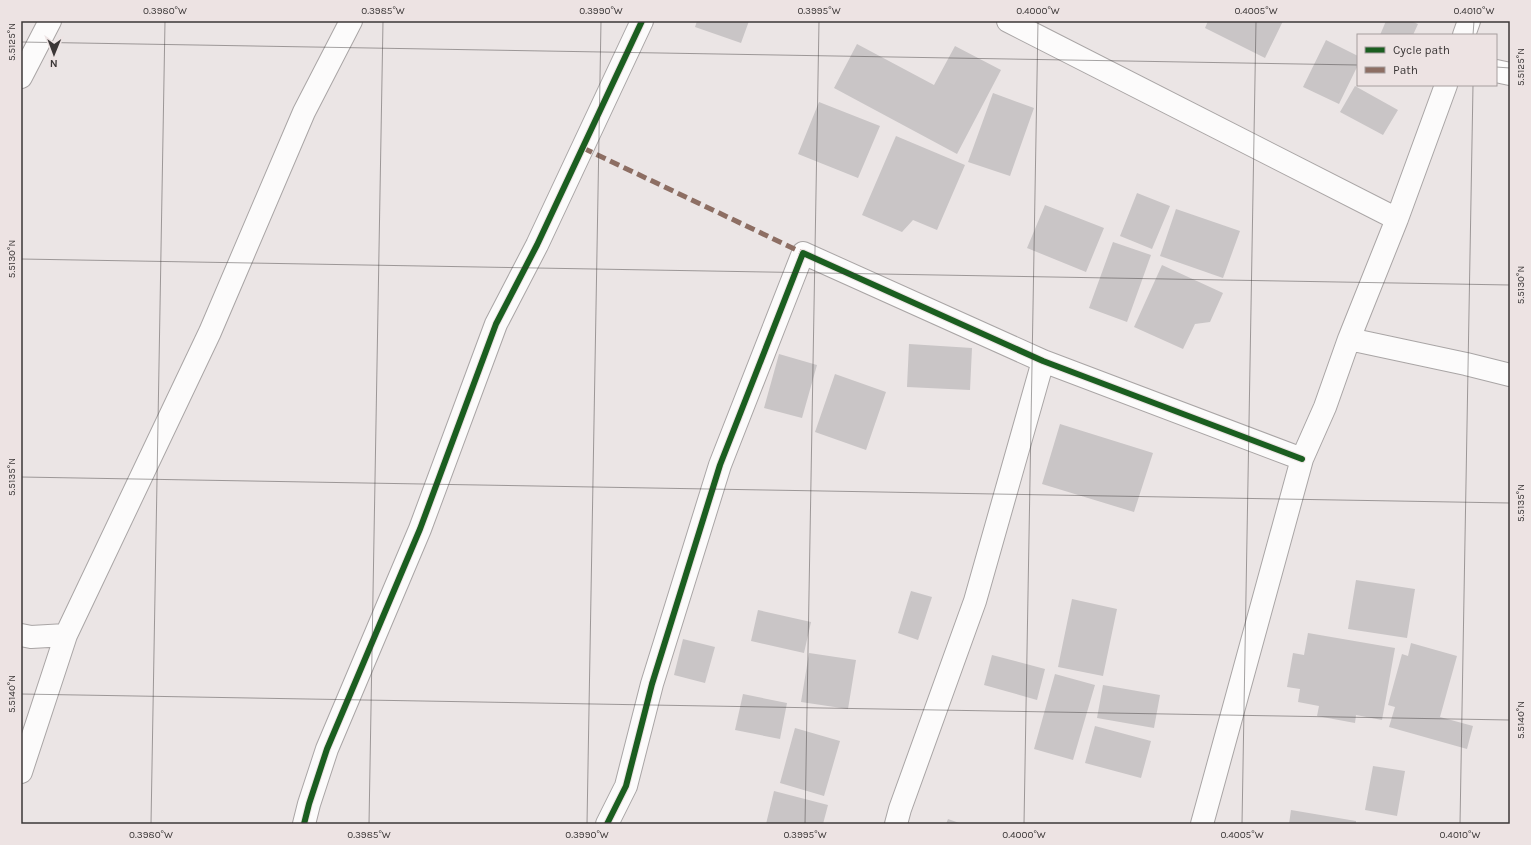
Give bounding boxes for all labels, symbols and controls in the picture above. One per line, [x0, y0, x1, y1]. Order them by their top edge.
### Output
text: 0.3980°W [143, 5, 187, 17]
text: 0.3985°W [361, 5, 405, 17]
text: 0.3990°W [579, 5, 623, 17]
text: 0.3995°W [797, 5, 841, 17]
text: 0.4000°W [1016, 5, 1060, 17]
text: 0.4005°W [1234, 5, 1278, 17]
text: 0.4010°W [1454, 5, 1494, 17]
text: 5.5125°N [6, 23, 18, 61]
north arrow [34, 34, 74, 74]
legend [1357, 34, 1497, 86]
text: Cycle path [1393, 43, 1450, 57]
text: 5.5125°N [1515, 48, 1527, 86]
text: N [50, 57, 58, 70]
text: Path [1393, 63, 1418, 77]
text: 5.5130°N [6, 240, 18, 278]
text: 5.5130°N [1515, 266, 1527, 304]
text: 5.5135°N [6, 458, 18, 496]
text: 5.5135°N [1515, 484, 1527, 522]
text: 5.5140°N [6, 675, 18, 713]
text: 5.5140°N [1515, 701, 1527, 739]
text: 0.3980°W [129, 829, 173, 841]
text: 0.3985°W [347, 829, 391, 841]
text: 0.3990°W [565, 829, 609, 841]
text: 0.3995°W [783, 829, 827, 841]
text: 0.4000°W [1002, 829, 1046, 841]
text: 0.4005°W [1220, 829, 1264, 841]
text: 0.4010°W [1440, 829, 1480, 841]

